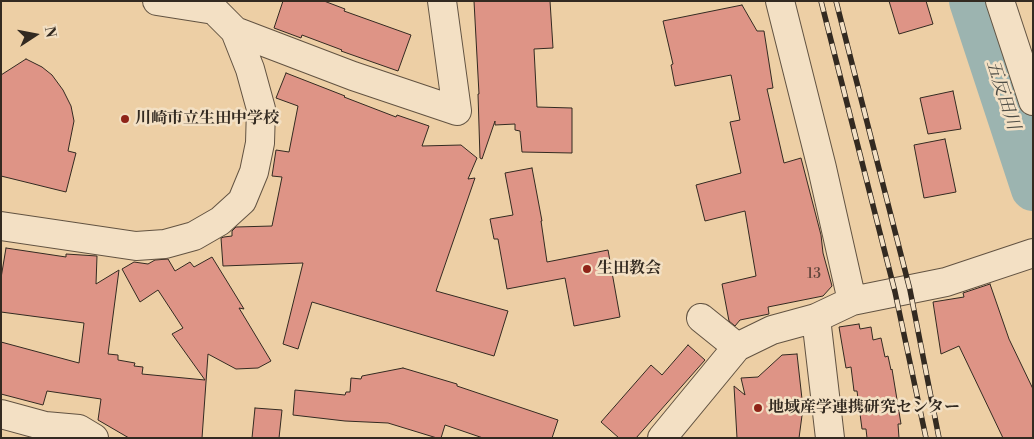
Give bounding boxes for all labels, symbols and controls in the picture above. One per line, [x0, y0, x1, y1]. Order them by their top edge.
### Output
north arrow [10, 10, 60, 60]
text: N [40, 25, 60, 39]
water label: 五反田川 [981, 57, 1023, 133]
place label: 川崎市立生田中学校 [135, 109, 279, 129]
marker: 川崎市立生田中学校 [119, 113, 131, 125]
place label: 生田教会 [597, 259, 661, 279]
marker: 生田教会 [581, 263, 593, 275]
house number: 13 [807, 267, 821, 283]
place label: 地域産学連携研究センター [768, 398, 960, 418]
marker: 地域産学連携研究センター [752, 402, 764, 414]

